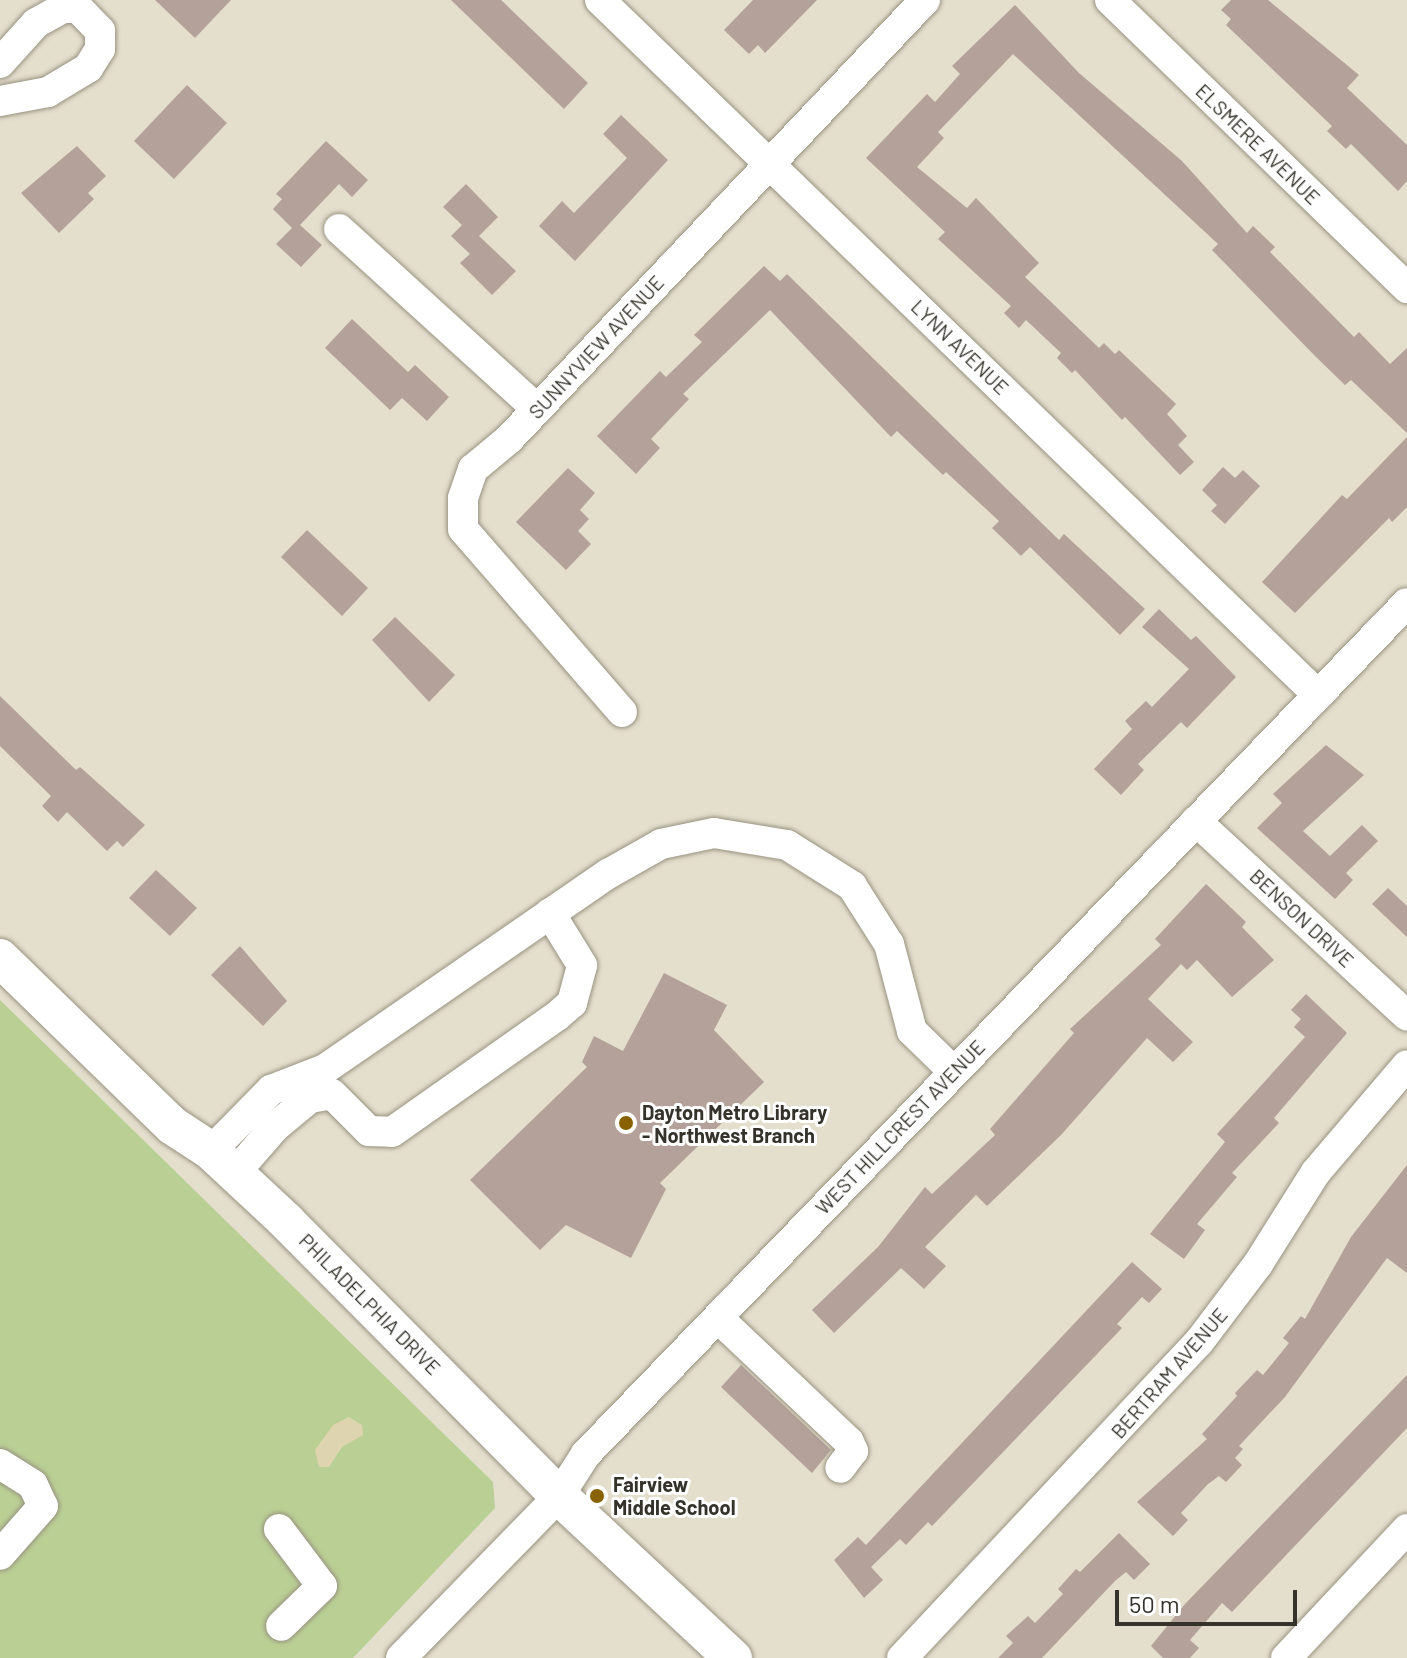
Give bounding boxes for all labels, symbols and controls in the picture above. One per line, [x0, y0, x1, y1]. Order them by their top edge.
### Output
street label: ELSMERE AVENUE [1191, 79, 1325, 209]
street label: SUNNYVIEW AVENUE [523, 270, 669, 424]
street label: LYNN AVENUE [906, 295, 1014, 399]
street label: BENSON DRIVE [1245, 864, 1359, 972]
street label: WEST HILLCREST AVENUE [810, 1035, 990, 1219]
place label: Dayton Metro Library - Northwest Branch [642, 1100, 827, 1147]
marker: Dayton Metro Library - Northwest Branch [617, 1114, 635, 1132]
street label: PHILADELPHIA DRIVE [294, 1228, 446, 1380]
street label: BERTRAM AVENUE [1106, 1303, 1232, 1443]
place label: Fairview Middle School [613, 1472, 736, 1519]
marker: Fairview Middle School [588, 1487, 606, 1505]
scale bar [1119, 1574, 1301, 1624]
text: 50 m [1129, 1589, 1180, 1618]

